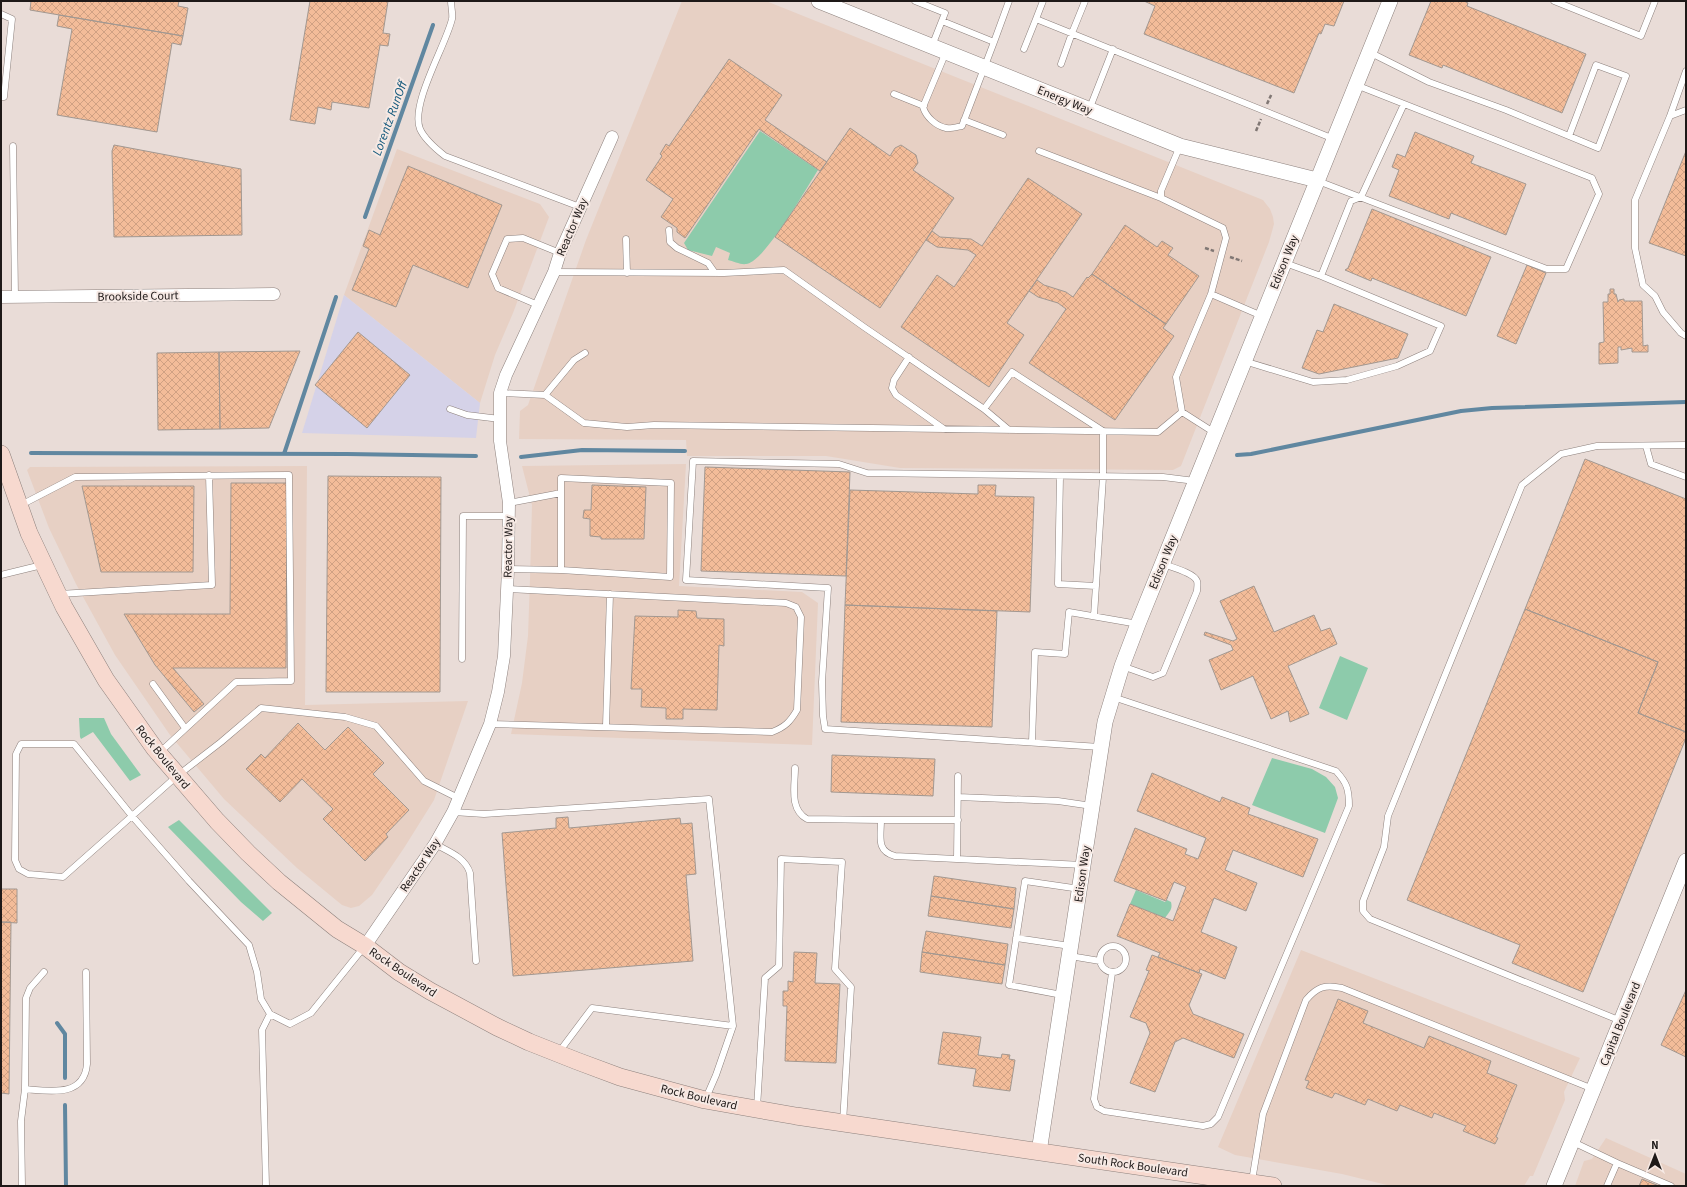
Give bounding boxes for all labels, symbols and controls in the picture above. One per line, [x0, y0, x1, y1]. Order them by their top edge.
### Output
water label: Lorentz RunOff [368, 77, 412, 158]
street label: Energy Way [1035, 82, 1095, 119]
street label: Reactor Way [553, 195, 593, 259]
street label: Edison Way [1266, 232, 1303, 292]
street label: Brookside Court [97, 287, 179, 306]
street label: Reactor Way [499, 516, 518, 578]
street label: Edison Way [1145, 532, 1182, 592]
street label: Rock Boulevard [131, 722, 194, 793]
street label: Reactor Way [396, 835, 445, 896]
street label: Edison Way [1070, 844, 1095, 904]
street label: Rock Boulevard [366, 943, 440, 1001]
street label: Capital Boulevard [1596, 980, 1645, 1069]
street label: Rock Boulevard [659, 1080, 739, 1115]
north arrow [1635, 1135, 1675, 1175]
text: N [1651, 1138, 1659, 1153]
street label: South Rock Boulevard [1077, 1149, 1189, 1182]

